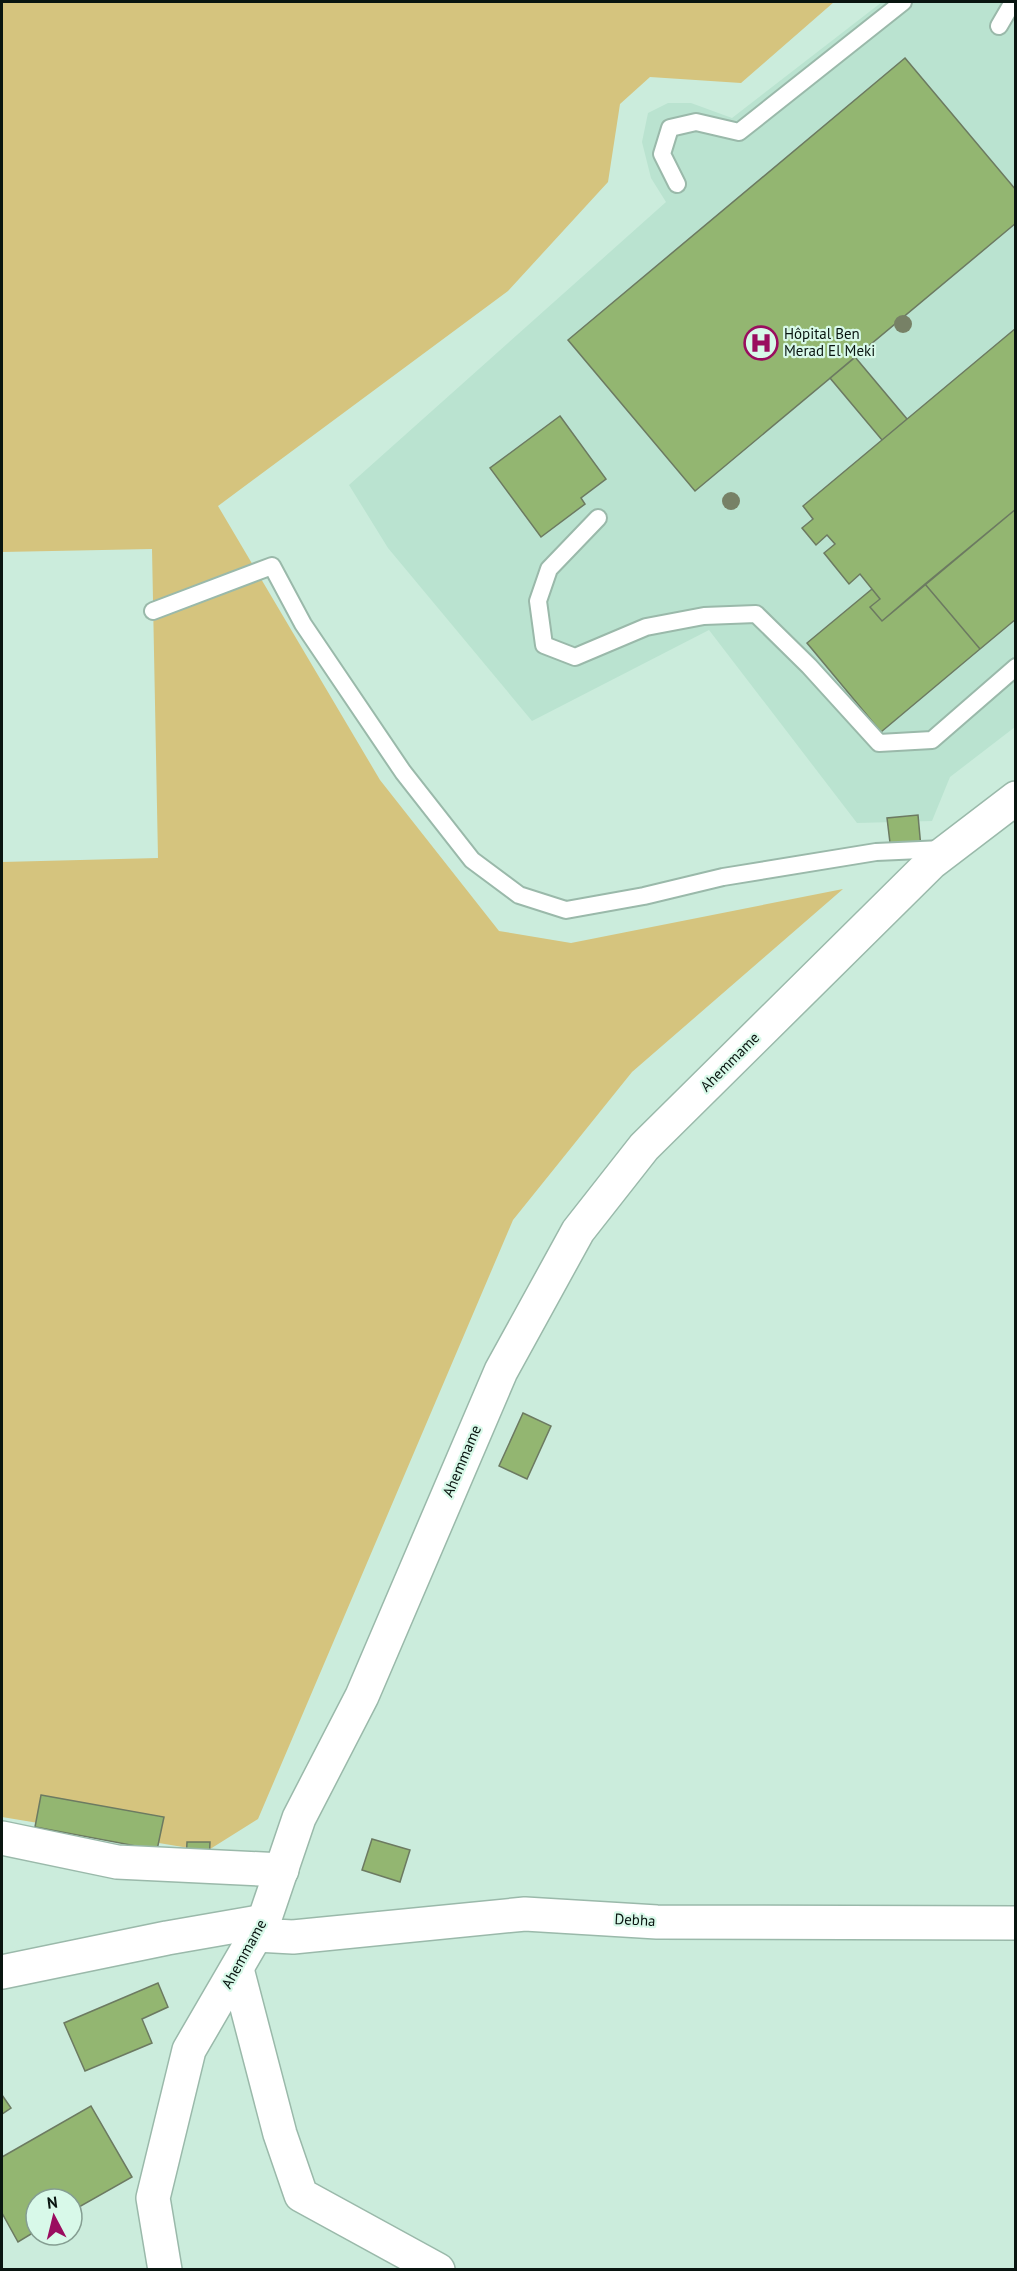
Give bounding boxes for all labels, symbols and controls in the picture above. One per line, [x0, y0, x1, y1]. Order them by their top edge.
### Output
place label: Hôpital Ben Merad El Meki [784, 324, 875, 360]
hospital icon: Hôpital Ben Merad El Meki [743, 325, 779, 361]
street label: Ahemmame [696, 1028, 763, 1095]
street label: Ahemmame [438, 1422, 485, 1500]
street label: Debha [614, 1909, 656, 1930]
street label: Ahemmame [217, 1916, 270, 1992]
north arrow [24, 2187, 84, 2247]
text: N [46, 2192, 59, 2213]

